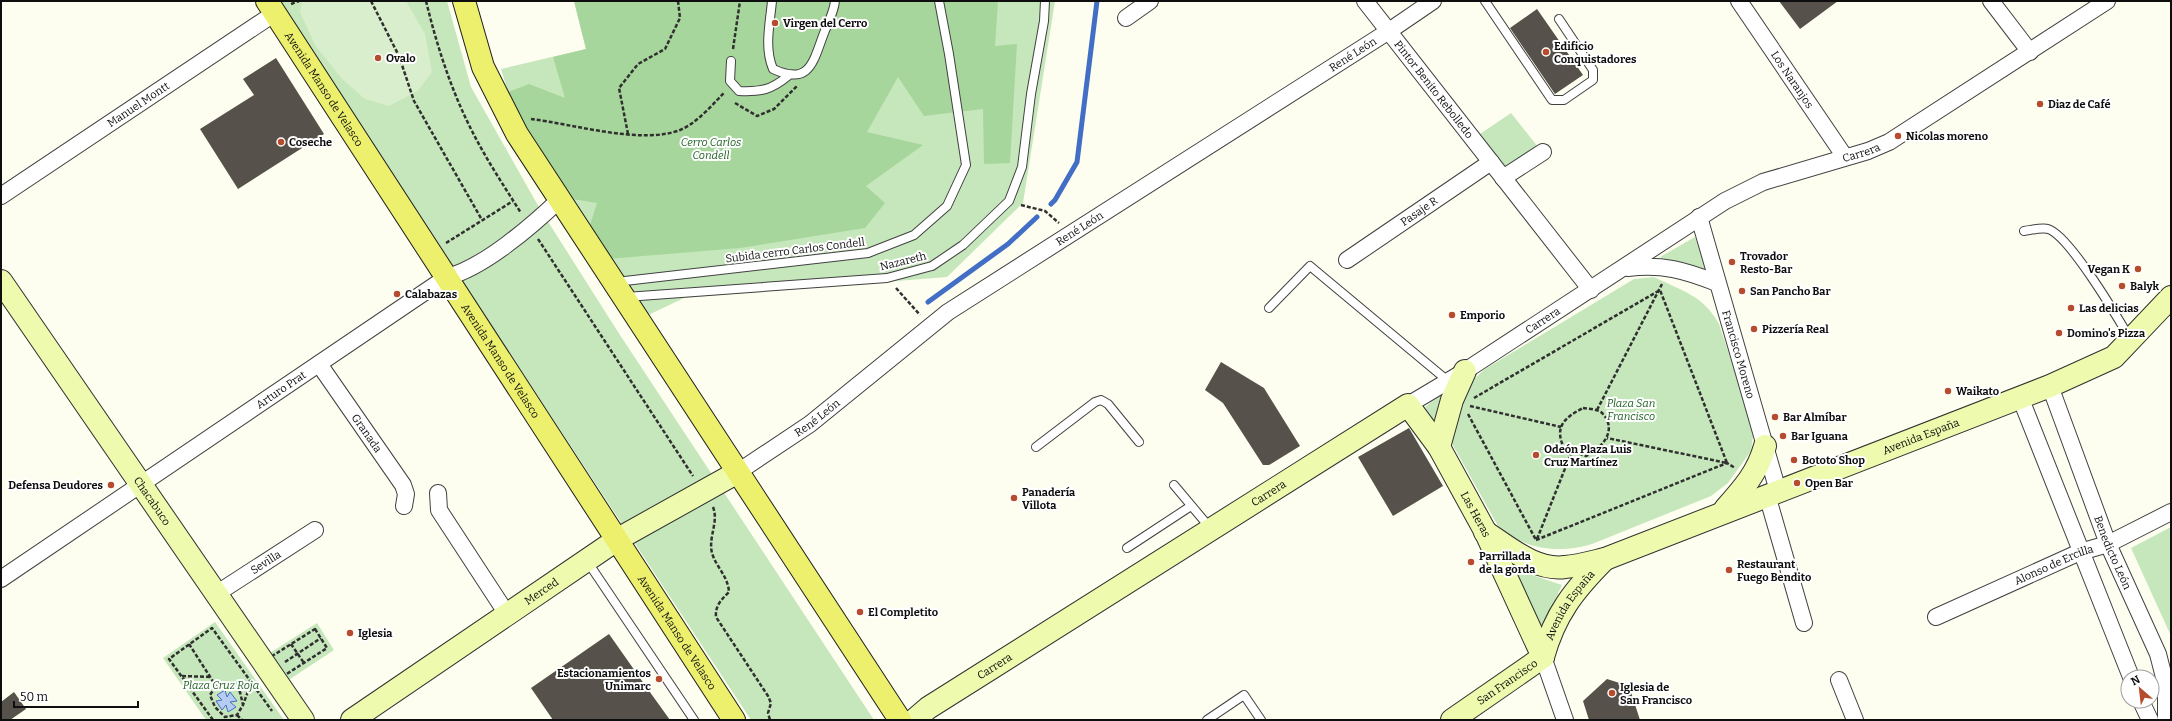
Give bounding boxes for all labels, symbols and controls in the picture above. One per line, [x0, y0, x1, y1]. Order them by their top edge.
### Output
place label: Virgen del Cerro [783, 17, 867, 30]
marker: Virgen del Cerro [770, 18, 780, 28]
street label: Avenida Manso de Velasco [282, 30, 366, 149]
street label: René León [1327, 35, 1379, 74]
street label: Pintor Benito Rebolledo [1391, 38, 1476, 141]
place label: Edificio Conquistadores [1554, 40, 1637, 66]
marker: Edificio Conquistadores [1541, 47, 1551, 57]
street label: Los Naranjos [1768, 49, 1816, 111]
place label: Ovalo [386, 52, 416, 65]
marker: Ovalo [373, 53, 383, 63]
street label: Manuel Montt [105, 79, 172, 130]
place label: Diaz de Café [2048, 98, 2110, 111]
marker: Diaz de Café [2035, 99, 2045, 109]
place label: Nicolas moreno [1906, 130, 1988, 143]
marker: Nicolas moreno [1893, 131, 1903, 141]
place label: Coseche [289, 136, 332, 149]
park label: Cerro Carlos Condell [681, 136, 741, 162]
marker: Coseche [276, 137, 286, 147]
street label: Carrera [1841, 141, 1882, 165]
street label: Pasaje R [1398, 194, 1441, 229]
street label: René León [1054, 209, 1106, 249]
street label: Subida cerro Carlos Condell [725, 235, 865, 265]
street label: Nazareth [879, 249, 928, 274]
place label: Trovador Resto-Bar [1740, 250, 1793, 276]
marker: Trovador Resto-Bar [1727, 257, 1737, 267]
place label: Vegan K [2088, 263, 2130, 276]
marker: Vegan K [2133, 264, 2143, 274]
place label: Balyk [2130, 280, 2160, 293]
marker: Balyk [2117, 281, 2127, 291]
place label: San Pancho Bar [1750, 285, 1831, 298]
marker: San Pancho Bar [1737, 286, 1747, 296]
place label: Calabazas [405, 288, 458, 301]
marker: Calabazas [392, 289, 402, 299]
street label: Avenida Manso de Velasco [458, 301, 542, 421]
place label: Las delicias [2079, 302, 2139, 315]
marker: Las delicias [2066, 303, 2076, 313]
street label: Carrera [1523, 305, 1563, 337]
place label: Emporio [1460, 309, 1505, 322]
street label: Francisco Moreno [1719, 309, 1757, 400]
marker: Emporio [1447, 310, 1457, 320]
place label: Pizzería Real [1762, 323, 1829, 336]
marker: Pizzería Real [1749, 324, 1759, 334]
place label: Domino's Pizza [2067, 327, 2146, 340]
marker: Domino's Pizza [2054, 328, 2064, 338]
street label: Arturo Prat [254, 368, 309, 411]
place label: Waikato [1956, 385, 1999, 398]
marker: Waikato [1943, 386, 1953, 396]
street label: René León [792, 396, 843, 439]
park label: Plaza San Francisco [1607, 397, 1656, 423]
street label: Granada [349, 411, 384, 455]
place label: Bar Almíbar [1783, 411, 1847, 424]
marker: Bar Almíbar [1770, 412, 1780, 422]
street label: Avenida España [1881, 416, 1961, 457]
place label: Bar Iguana [1791, 430, 1849, 443]
marker: Bar Iguana [1778, 431, 1788, 441]
place label: Odeón Plaza Luis Cruz Martínez [1544, 443, 1632, 469]
marker: Odeón Plaza Luis Cruz Martínez [1531, 450, 1541, 460]
place label: Bototo Shop [1802, 454, 1865, 467]
marker: Bototo Shop [1789, 455, 1799, 465]
street label: Chacabuco [131, 474, 173, 528]
place label: Open Bar [1805, 477, 1854, 490]
street label: Carrera [1249, 478, 1289, 509]
marker: Open Bar [1792, 478, 1802, 488]
place label: Defensa Deudores [8, 479, 104, 492]
marker: Defensa Deudores [106, 480, 116, 490]
place label: Panadería Villota [1022, 486, 1076, 512]
street label: Las Heras [1458, 490, 1493, 539]
marker: Panadería Villota [1009, 493, 1019, 503]
street label: Benedicto León [2091, 514, 2134, 592]
street label: Alonso de Ercilla [2012, 543, 2095, 588]
street label: Sevilla [248, 548, 283, 577]
place label: Parrillada de la gorda [1479, 550, 1536, 576]
marker: Parrillada de la gorda [1466, 557, 1476, 567]
place label: Restaurant Fuego Bendito [1737, 558, 1811, 584]
marker: Restaurant Fuego Bendito [1724, 565, 1734, 575]
street label: Avenida España [1543, 568, 1598, 642]
street label: Avenida Manso de Velasco [635, 573, 719, 692]
street label: Merced [522, 575, 561, 608]
place label: El Completito [868, 606, 938, 619]
marker: El Completito [855, 607, 865, 617]
place label: Iglesia [358, 627, 393, 640]
marker: Iglesia [345, 628, 355, 638]
street label: Carrera [975, 651, 1015, 682]
street label: San Francisco [1475, 657, 1540, 708]
place label: Estacionamientos Unimarc [557, 667, 652, 693]
north arrow [2120, 669, 2160, 709]
text: N [2129, 673, 2143, 688]
marker: Estacionamientos Unimarc [654, 674, 664, 684]
park label: Plaza Cruz Roja [183, 679, 259, 692]
place label: Iglesia de San Francisco [1620, 681, 1692, 707]
scale bar [14, 683, 138, 709]
marker: Iglesia de San Francisco [1607, 688, 1617, 698]
text: 50 m [20, 690, 49, 704]

